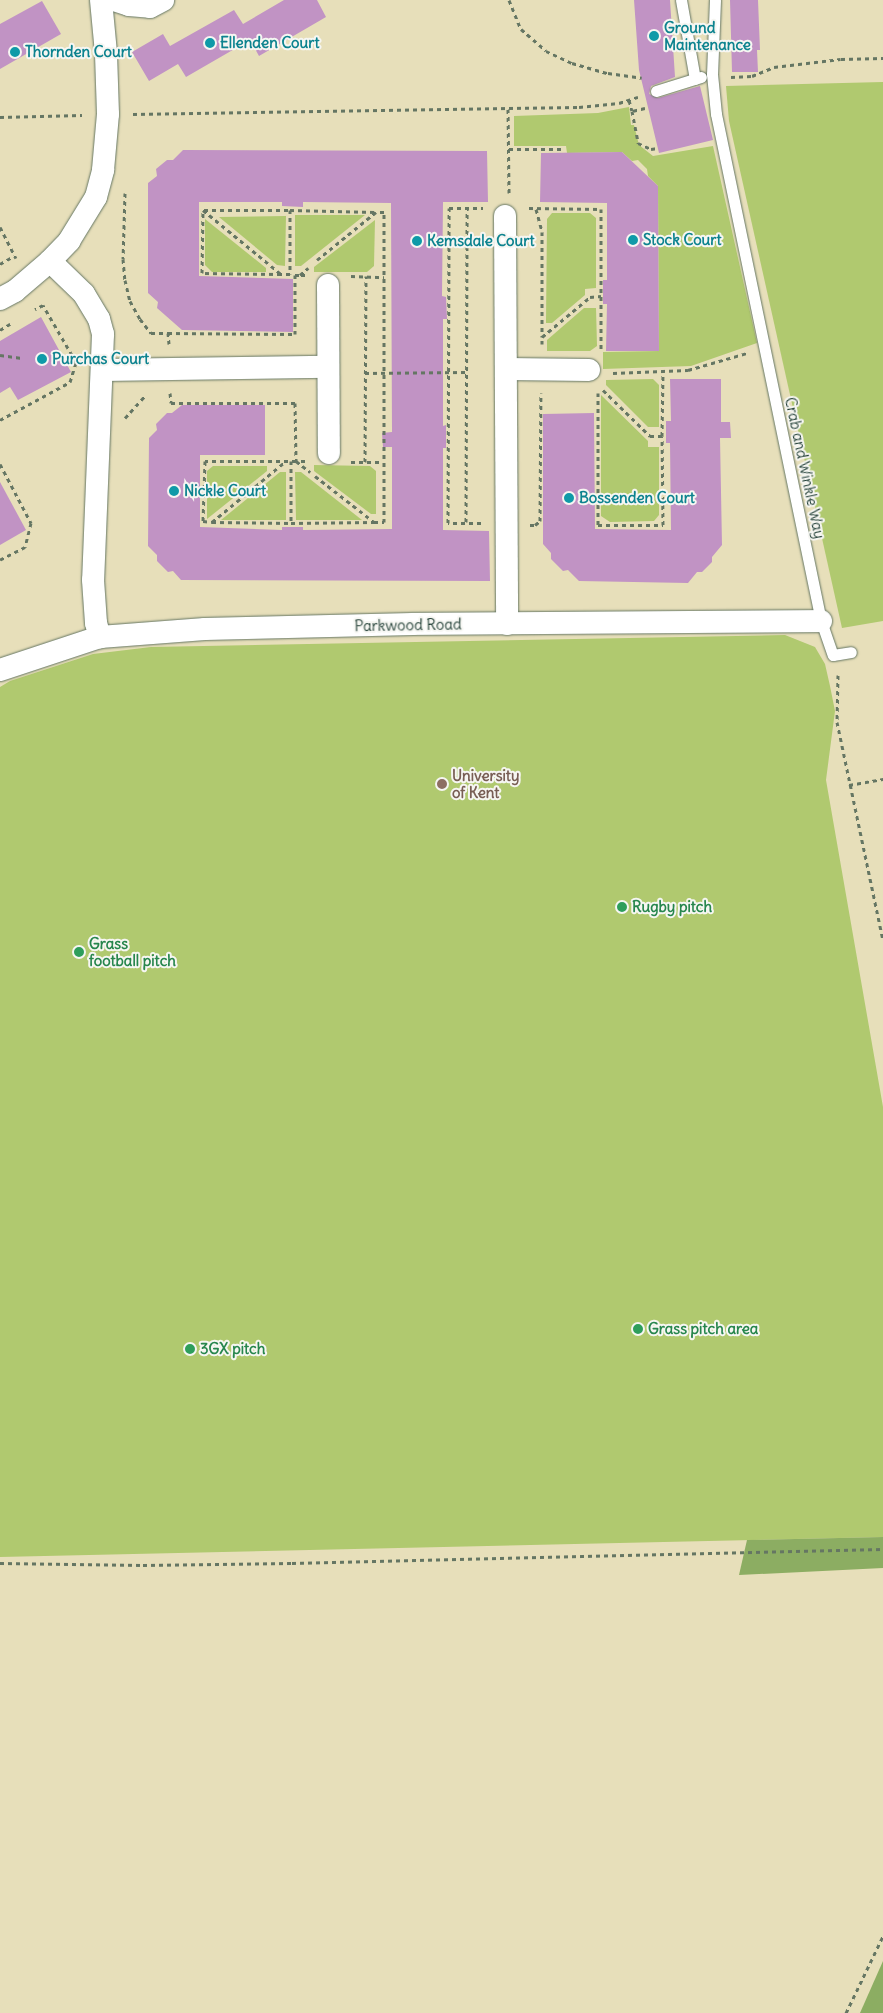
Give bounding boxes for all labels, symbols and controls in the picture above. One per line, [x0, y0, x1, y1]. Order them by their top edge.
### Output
place label: Ground Maintenance [664, 18, 751, 53]
marker: Ground Maintenance [648, 30, 660, 42]
place label: Ellenden Court [220, 34, 319, 52]
marker: Ellenden Court [204, 37, 216, 49]
place label: Thornden Court [25, 43, 132, 61]
marker: Thornden Court [9, 46, 21, 58]
place label: Stock Court [643, 231, 722, 249]
place label: Kemsdale Court [427, 232, 534, 250]
marker: Stock Court [627, 234, 639, 246]
marker: Kemsdale Court [411, 235, 423, 247]
place label: Purchas Court [52, 350, 149, 368]
marker: Purchas Court [36, 353, 48, 365]
street label: Crab and Winkle Way [781, 396, 829, 540]
place label: Nickle Court [184, 482, 266, 500]
marker: Nickle Court [168, 485, 180, 497]
place label: Bossenden Court [579, 489, 695, 507]
marker: Bossenden Court [563, 492, 575, 504]
street label: Parkwood Road [354, 615, 462, 635]
place label: University of Kent [452, 766, 519, 801]
marker: University of Kent [436, 778, 448, 790]
place label: Rugby pitch [632, 898, 712, 916]
marker: Rugby pitch [616, 901, 628, 913]
place label: Grass football pitch [89, 934, 176, 969]
marker: Grass football pitch [73, 946, 85, 958]
place label: Grass pitch area [648, 1320, 758, 1338]
marker: Grass pitch area [632, 1323, 644, 1335]
place label: 3GX pitch [200, 1340, 265, 1358]
marker: 3GX pitch [184, 1343, 196, 1355]

